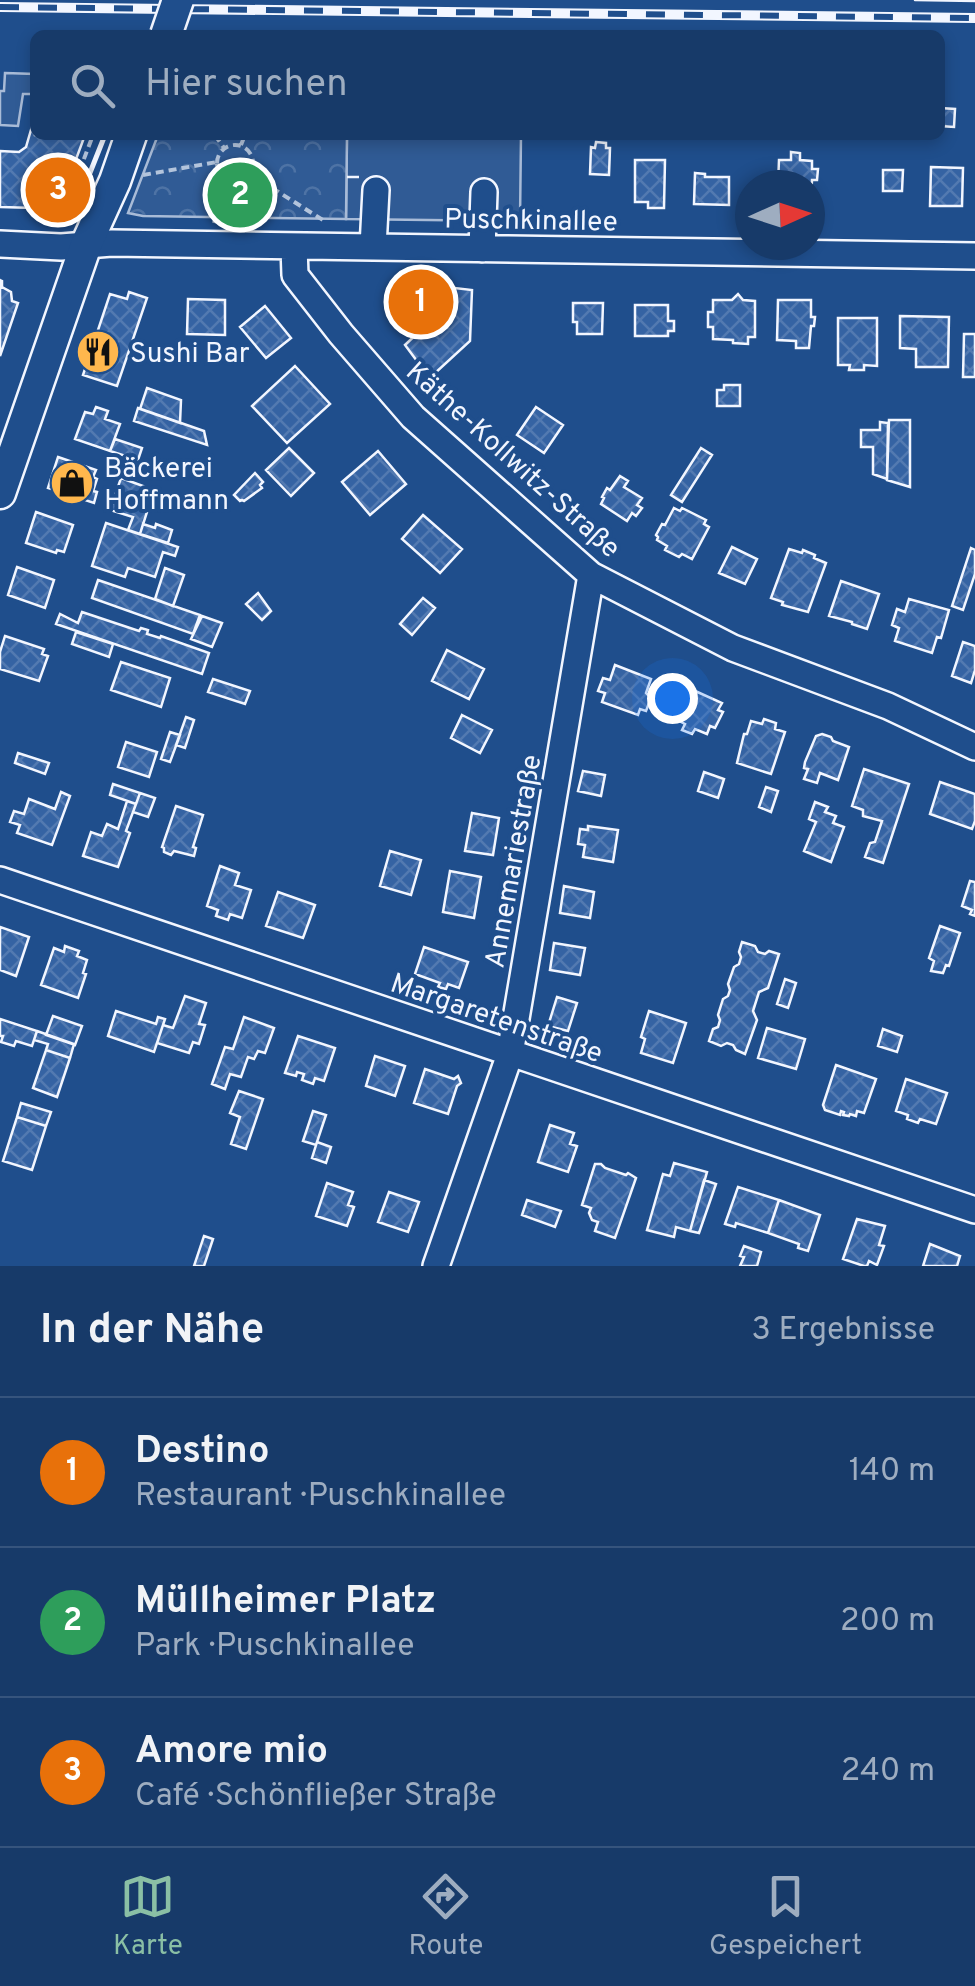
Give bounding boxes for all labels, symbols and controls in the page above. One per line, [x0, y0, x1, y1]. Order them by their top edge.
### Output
search box [30, 30, 945, 140]
icon: search [65, 58, 120, 113]
text: Hier suchen [145, 61, 348, 110]
pin: 3 [26, 152, 90, 228]
pin: 2 [208, 158, 272, 232]
north arrow [735, 170, 825, 260]
street label: Puschkinallee [444, 202, 618, 242]
pin: 1 [388, 264, 454, 340]
restaurant icon: Sushi Bar [75, 329, 121, 375]
place label: Sushi Bar [130, 337, 250, 373]
street label: Käthe-Kollwitz-Straße [397, 355, 627, 567]
place label: Bäckerei Hoffmann [104, 452, 229, 520]
shop icon: Bäckerei Hoffmann [49, 460, 95, 506]
your location [647, 673, 698, 724]
street label: Annemariestraße [478, 752, 551, 971]
street label: Margaretenstraße [385, 967, 607, 1073]
text: In der Nähe [40, 1305, 264, 1358]
text: 3 Ergebnisse [752, 1311, 935, 1351]
text: Destino [135, 1428, 270, 1477]
text: 1 [66, 1452, 79, 1492]
text: 140 m [849, 1452, 935, 1492]
text: Restaurant · Puschkinallee [135, 1477, 506, 1517]
text: Müllheimer Platz [135, 1578, 436, 1627]
text: 2 [63, 1602, 82, 1642]
text: 200 m [840, 1602, 935, 1642]
text: Park · Puschkinallee [135, 1627, 414, 1667]
text: Amore mio [135, 1728, 328, 1777]
text: 3 [63, 1752, 82, 1792]
text: 240 m [841, 1752, 935, 1792]
text: Café · Schönfließer Straße [135, 1777, 497, 1817]
tab: Karte [113, 1869, 183, 1965]
tab: Route [409, 1869, 483, 1965]
tab: Gespeichert [709, 1869, 862, 1965]

